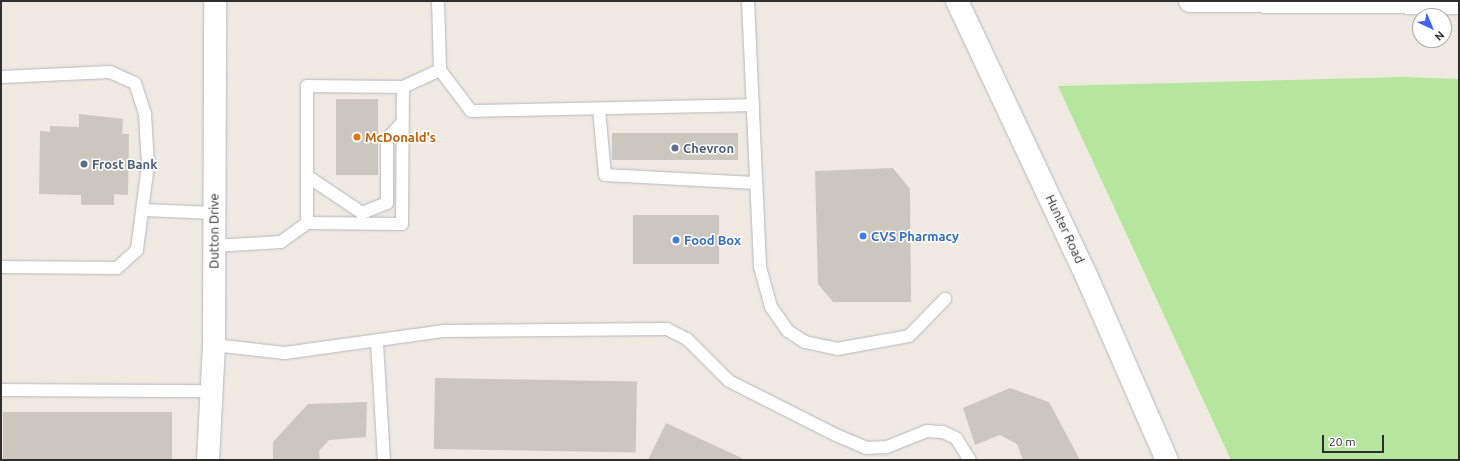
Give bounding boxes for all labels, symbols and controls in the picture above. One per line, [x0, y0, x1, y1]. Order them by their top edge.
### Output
north arrow [1412, 8, 1452, 48]
text: N [1433, 29, 1447, 43]
place label: McDonald's [365, 129, 436, 145]
marker: McDonald's [352, 132, 362, 142]
place label: Chevron [683, 140, 734, 156]
marker: Chevron [670, 143, 680, 153]
place label: Frost Bank [92, 156, 158, 172]
marker: Frost Bank [79, 159, 89, 169]
street label: Hunter Road [1042, 192, 1088, 266]
street label: Dutton Drive [206, 193, 222, 269]
place label: CVS Pharmacy [871, 228, 959, 244]
marker: CVS Pharmacy [858, 231, 868, 241]
place label: Food Box [684, 232, 741, 248]
marker: Food Box [671, 235, 681, 245]
scale bar [1324, 427, 1386, 453]
text: 20 m [1329, 435, 1356, 448]

